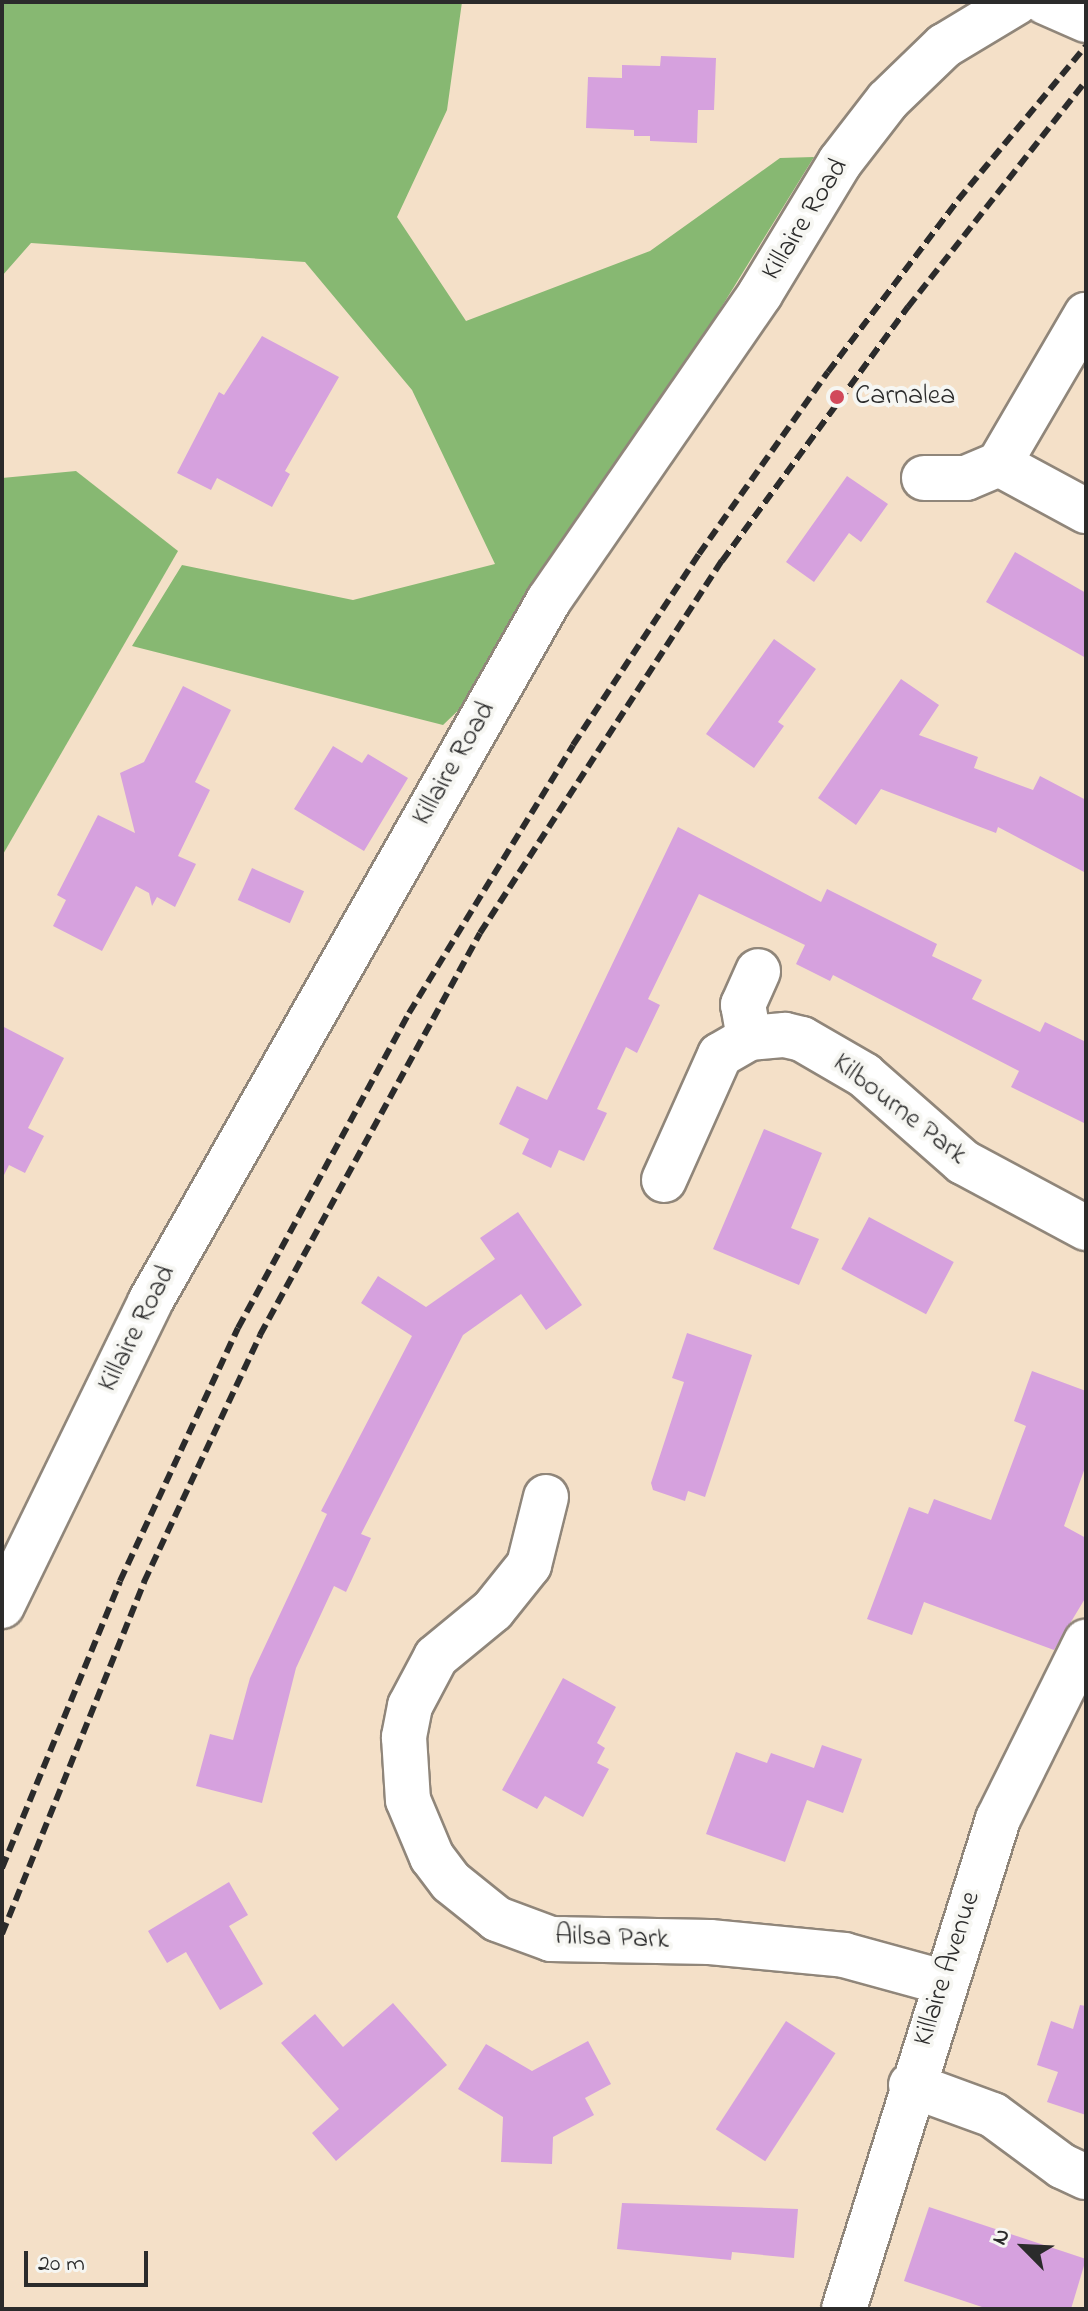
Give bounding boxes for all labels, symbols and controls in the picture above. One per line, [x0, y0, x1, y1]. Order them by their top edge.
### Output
street label: Killaire Road [755, 153, 857, 287]
place label: Carnalea [855, 380, 955, 414]
marker: Carnalea [826, 386, 848, 408]
street label: Killaire Road [406, 696, 504, 832]
street label: Kilbourne Park [825, 1047, 973, 1173]
street label: Killaire Road [92, 1260, 184, 1398]
street label: Killaire Avenue [907, 1888, 989, 2050]
street label: Ailsa Park [554, 1920, 670, 1958]
north arrow [984, 2207, 1064, 2287]
text: N [984, 2224, 1020, 2251]
scale bar [28, 2235, 152, 2285]
text: 20 m [38, 2247, 85, 2282]

